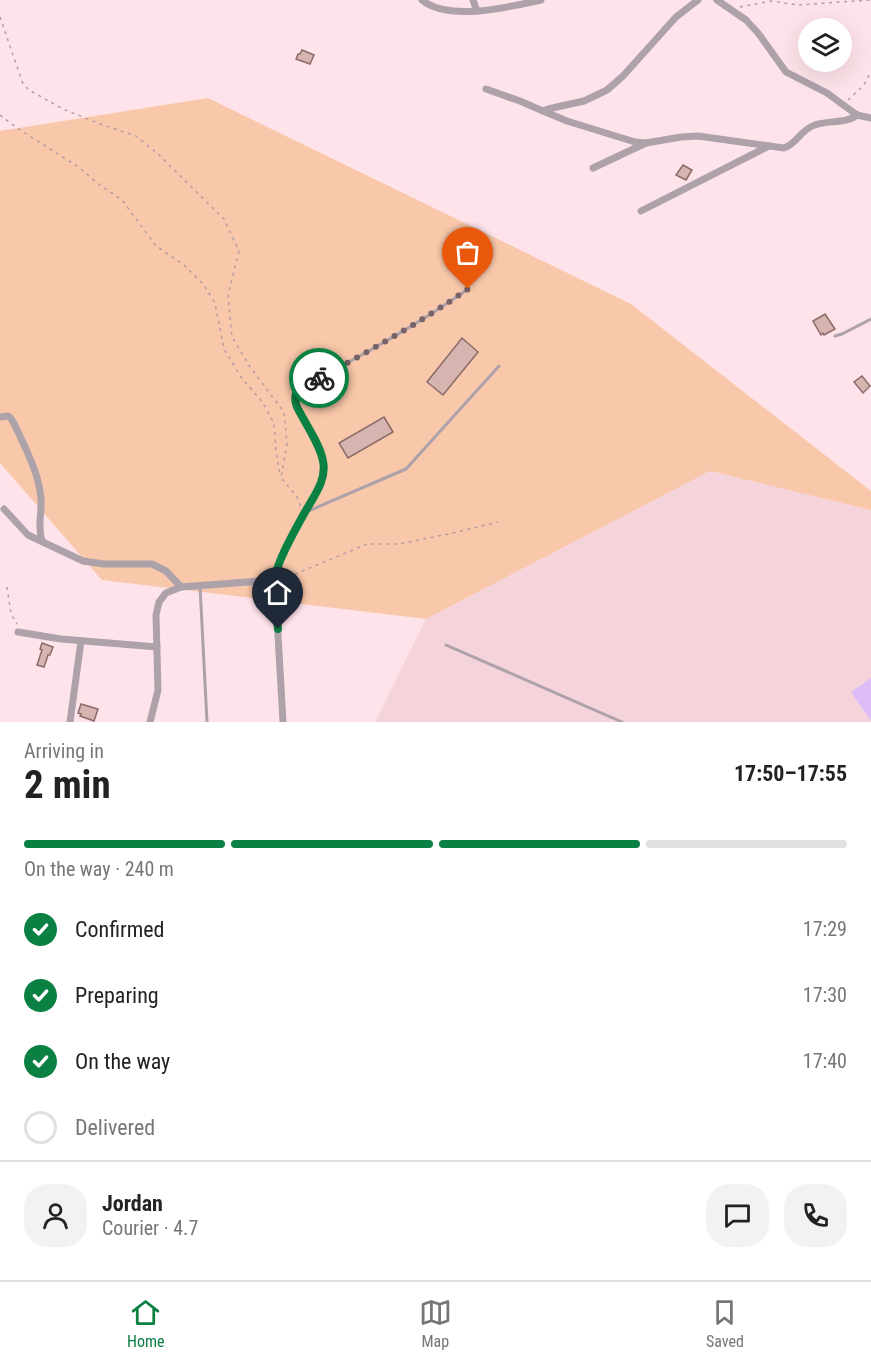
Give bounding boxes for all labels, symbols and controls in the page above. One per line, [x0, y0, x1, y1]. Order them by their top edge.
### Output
map controls [798, 18, 852, 72]
button: layers [798, 18, 852, 72]
pin [442, 227, 493, 289]
icon: bag [451, 236, 484, 269]
courier [289, 348, 349, 408]
icon: bike [303, 362, 336, 395]
pin [252, 567, 303, 629]
icon: home [261, 576, 294, 609]
text: Arriving in [24, 739, 104, 763]
text: 17:50–17:55 [734, 761, 847, 786]
text: 2 min [24, 762, 111, 808]
text: On the way · 240 m [24, 857, 174, 881]
icon: check [24, 913, 57, 946]
text: Confirmed [75, 917, 164, 942]
text: 17:29 [803, 917, 847, 941]
icon: check [24, 979, 57, 1012]
text: Preparing [75, 983, 159, 1008]
text: 17:30 [803, 983, 847, 1007]
icon: check [24, 1045, 57, 1078]
text: On the way [75, 1049, 170, 1074]
text: 17:40 [803, 1049, 847, 1073]
text: Delivered [75, 1115, 155, 1140]
button: person [24, 1184, 87, 1247]
button: chat [706, 1184, 769, 1247]
button: phone [784, 1184, 847, 1247]
text: Jordan [102, 1191, 163, 1216]
text: Courier · 4.7 [102, 1216, 198, 1240]
tab: Home [127, 1296, 165, 1351]
tab: Map [419, 1296, 452, 1351]
tab: Saved [706, 1296, 744, 1351]

